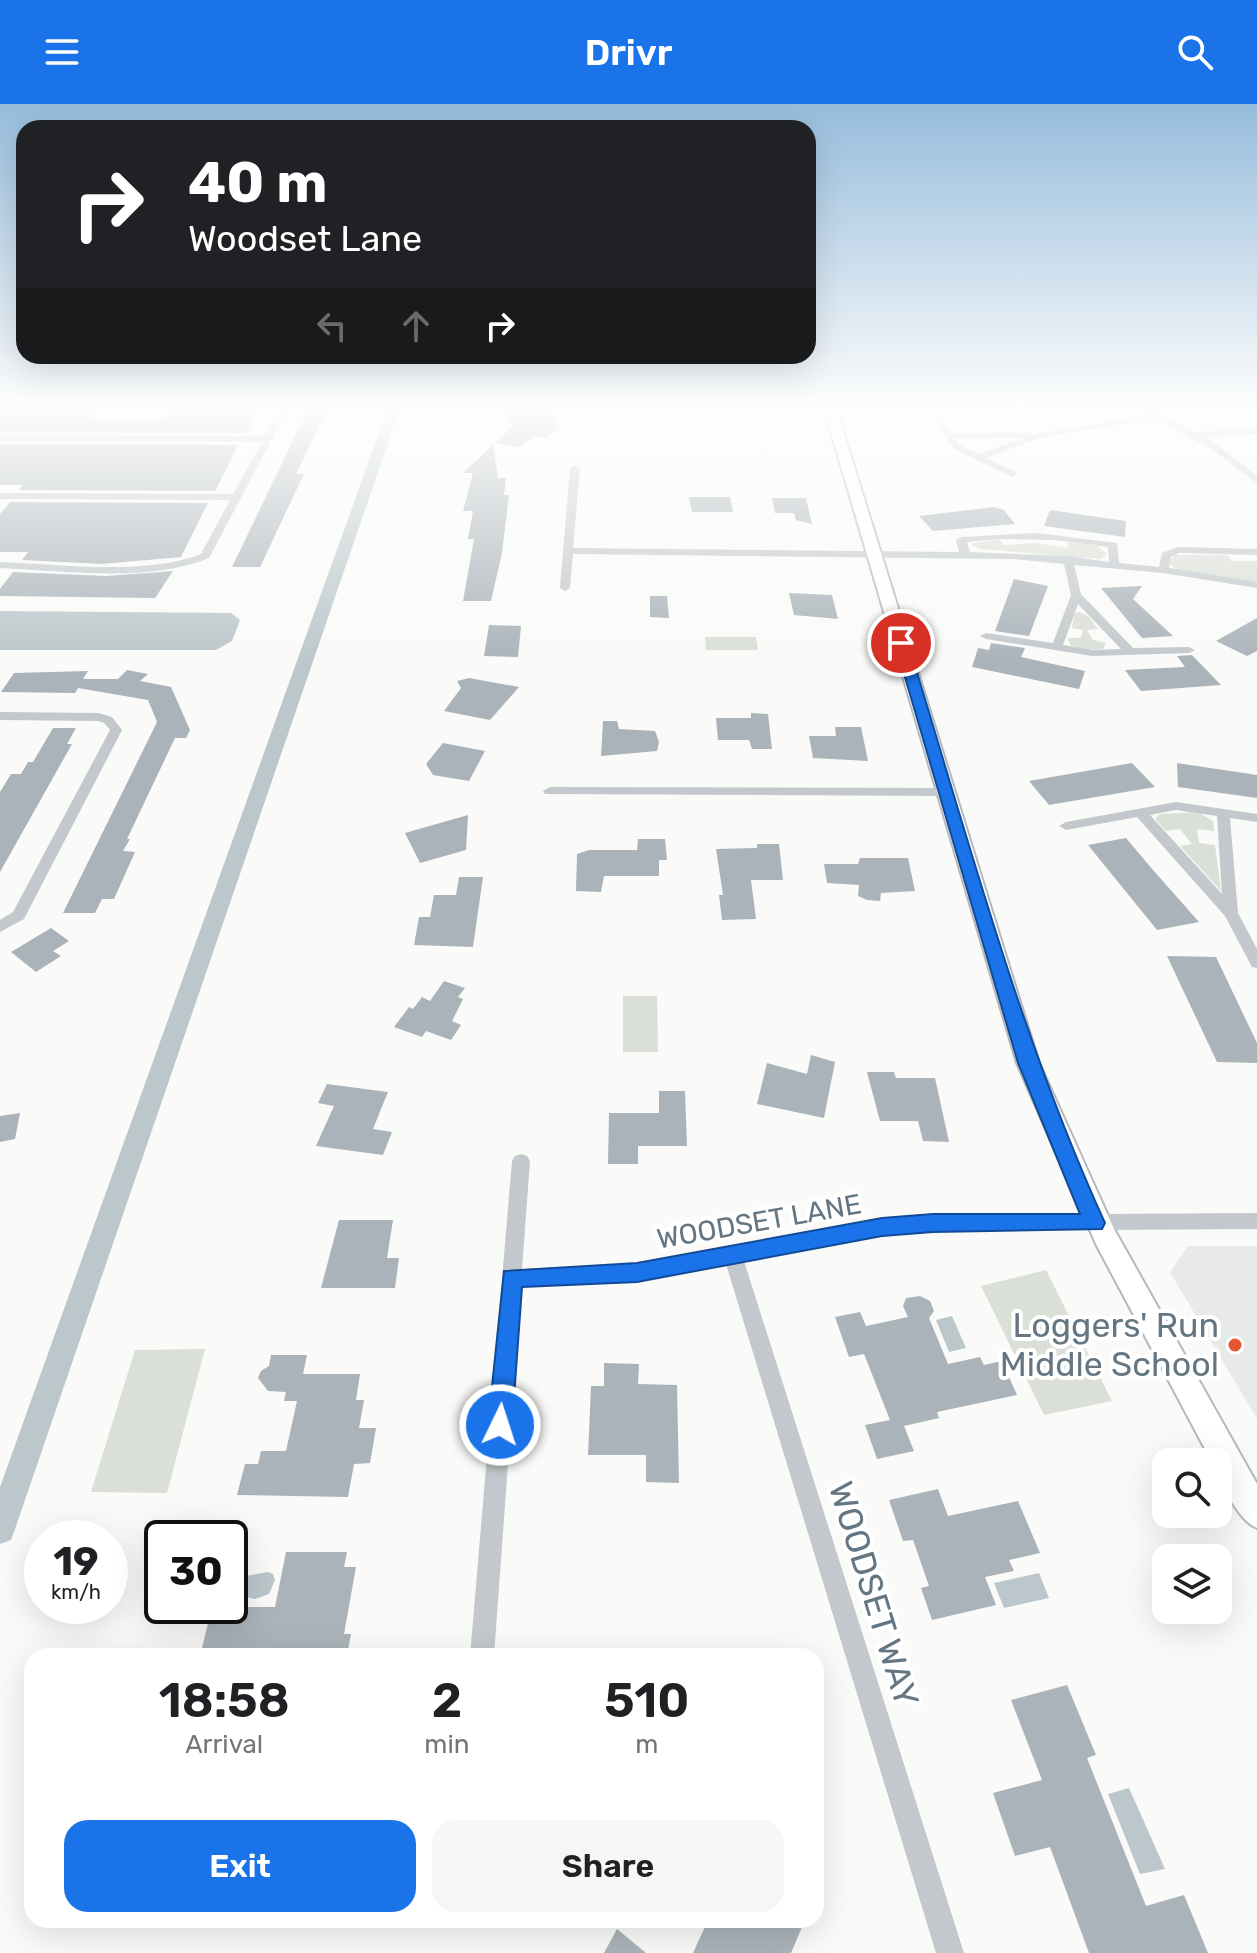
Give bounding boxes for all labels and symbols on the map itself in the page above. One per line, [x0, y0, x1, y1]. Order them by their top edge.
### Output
pin [867, 609, 935, 677]
street label: WOODSET LANE [654, 1187, 864, 1256]
place label: Loggers' Run Middle School [1000, 1305, 1219, 1385]
marker: Loggers' Run Middle School [1226, 1336, 1244, 1354]
position arrow [458, 1383, 542, 1467]
street label: WOODSET WAY [820, 1477, 927, 1712]
speed limit sign: 30 [144, 1520, 248, 1624]

